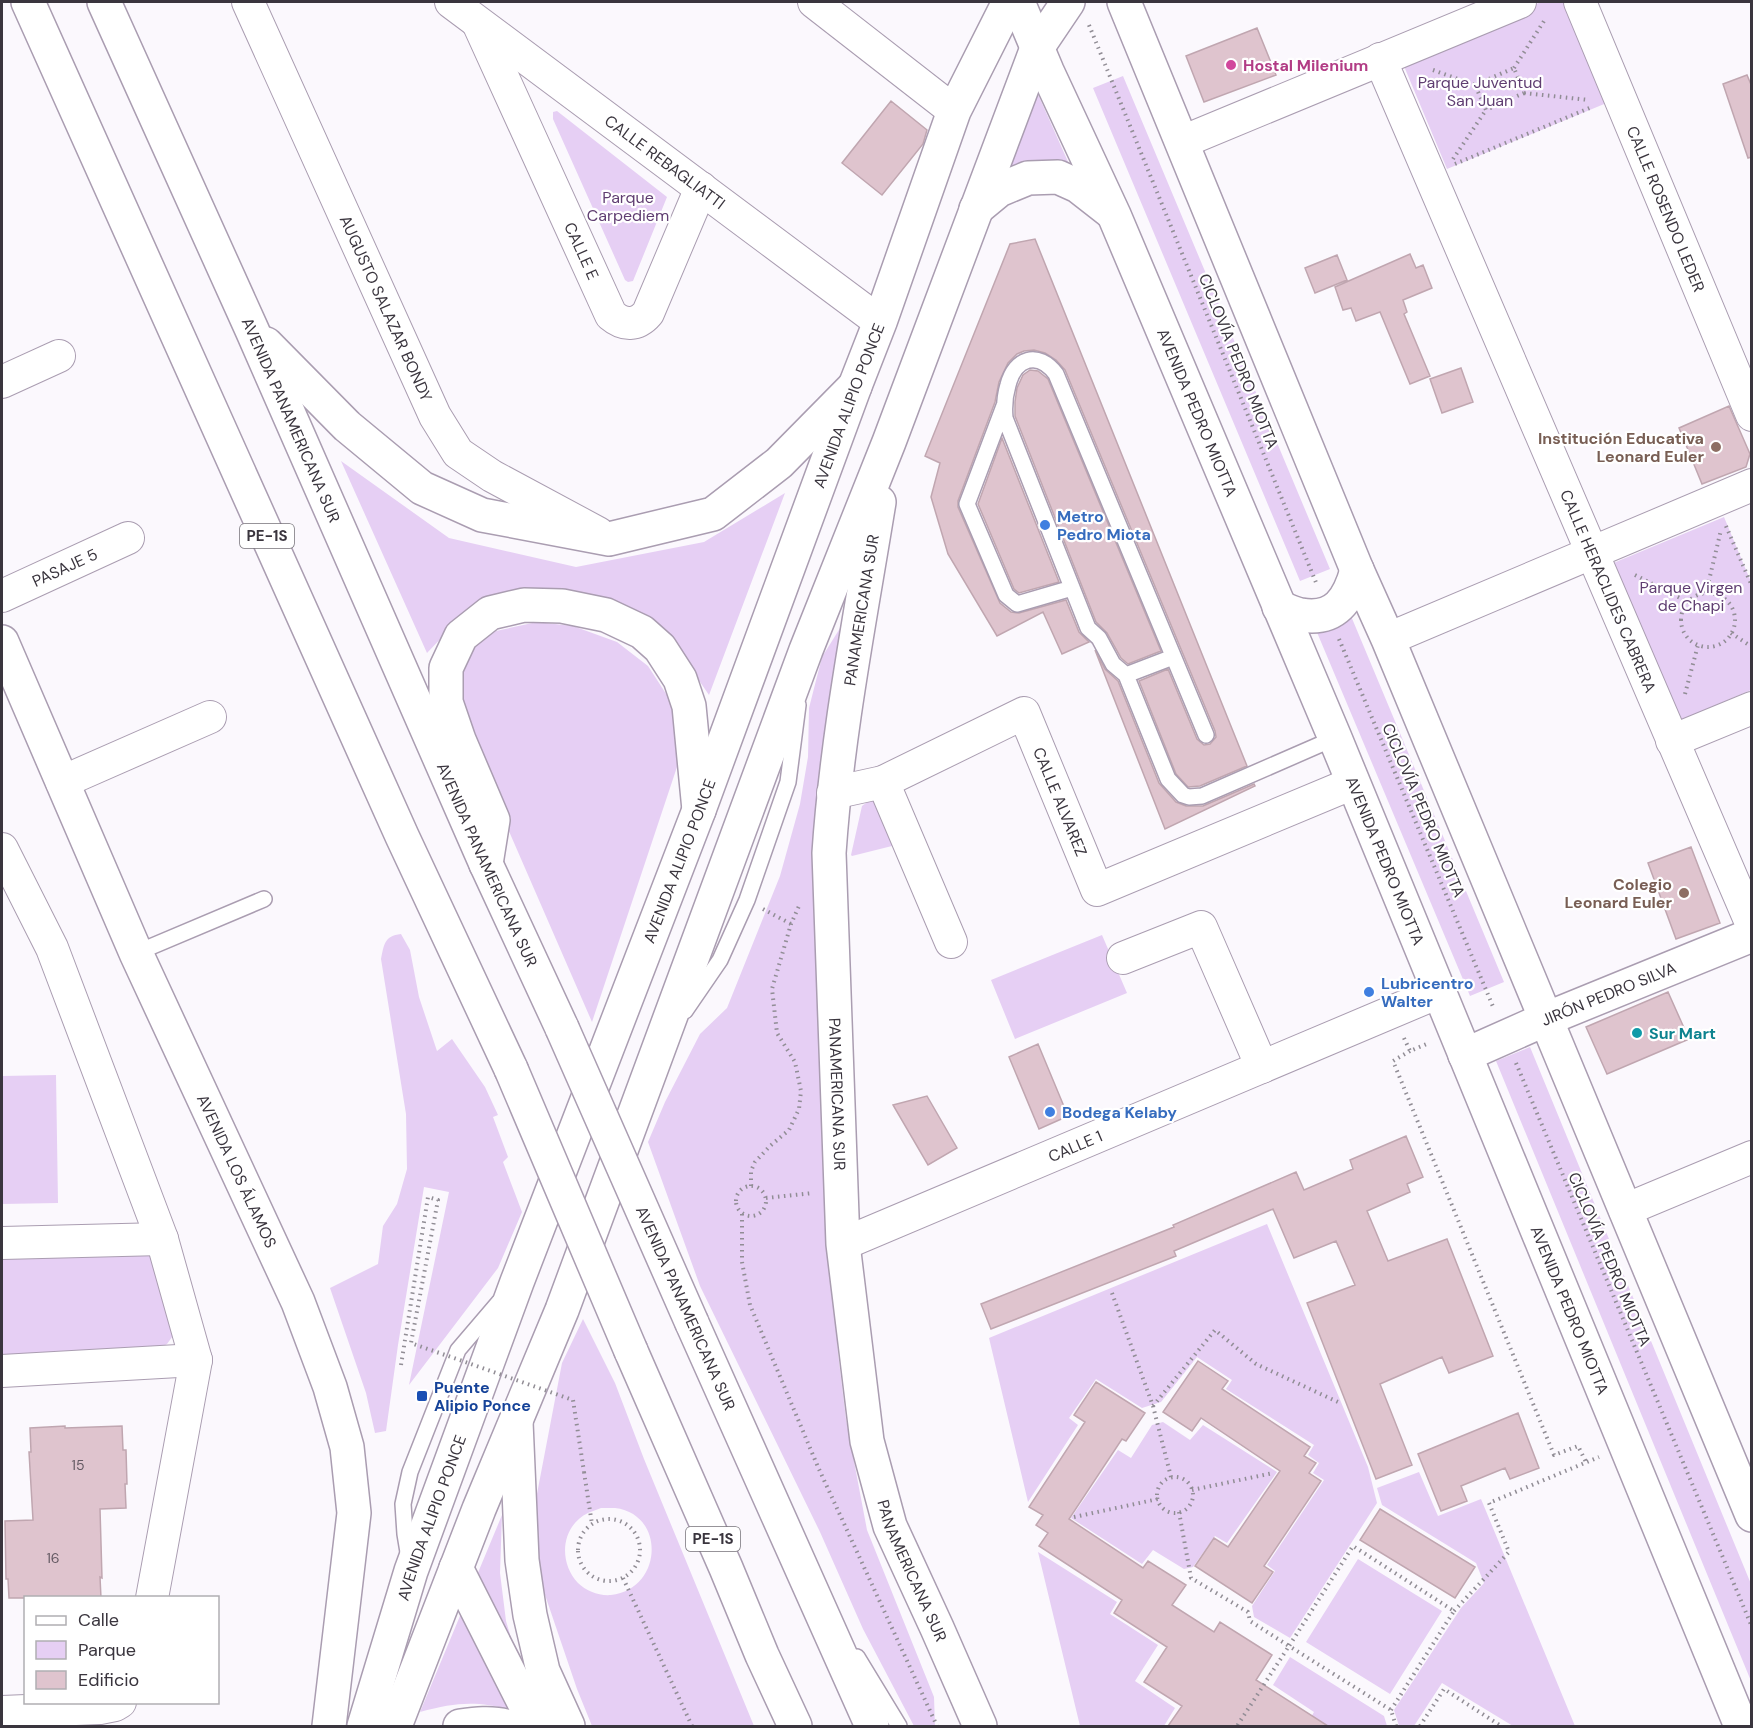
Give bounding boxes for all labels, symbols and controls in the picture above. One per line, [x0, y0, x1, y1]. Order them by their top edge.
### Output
place label: Hostal Milenium [1243, 55, 1368, 76]
marker: Hostal Milenium [1224, 58, 1238, 72]
park label: Parque Juventud San Juan [1418, 72, 1542, 111]
street label: CALLE REBAGLIATTI [600, 110, 729, 214]
street label: CALLE ROSENDO LEDER [1622, 123, 1710, 295]
park label: Parque Carpediem [587, 187, 669, 226]
street label: AUGUSTO SALAZAR BONDY [335, 212, 437, 405]
street label: CALLE E [559, 219, 603, 283]
street label: CICLOVÍA PEDRO MIOTTA [1194, 270, 1283, 452]
street label: AVENIDA PANAMERICANA SUR [237, 314, 345, 526]
street label: AVENIDA ALIPIO PONCE [808, 320, 890, 491]
street label: AVENIDA PEDRO MIOTTA [1152, 325, 1242, 500]
place label: Institución Educativa Leonard Euler [1538, 428, 1704, 467]
marker: Institución Educativa Leonard Euler [1709, 440, 1723, 454]
street label: CALLE HERACLIDES CABRERA [1555, 486, 1661, 696]
place label: Metro Pedro Miota [1057, 506, 1151, 545]
marker: Metro Pedro Miota [1038, 518, 1052, 532]
road number: PE-1S [240, 524, 294, 548]
street label: PANAMERICANA SUR [839, 533, 884, 687]
street label: PASAJE 5 [29, 544, 101, 592]
park label: Parque Virgen de Chapi [1640, 577, 1742, 616]
street label: CICLOVÍA PEDRO MIOTTA [1377, 720, 1470, 901]
street label: CALLE ALVAREZ [1028, 744, 1092, 859]
street label: AVENIDA PANAMERICANA SUR [432, 759, 542, 970]
street label: AVENIDA PEDRO MIOTTA [1341, 773, 1429, 949]
street label: AVENIDA ALIPIO PONCE [639, 776, 721, 946]
place label: Colegio Leonard Euler [1565, 874, 1672, 913]
marker: Colegio Leonard Euler [1677, 886, 1691, 900]
street label: JIRÓN PEDRO SILVA [1538, 957, 1679, 1031]
place label: Lubricentro Walter [1381, 973, 1474, 1012]
marker: Lubricentro Walter [1362, 985, 1376, 999]
street label: PANAMERICANA SUR [824, 1017, 850, 1171]
place label: Sur Mart [1649, 1023, 1716, 1044]
marker: Sur Mart [1630, 1026, 1644, 1040]
street label: AVENIDA LOS ÁLAMOS [192, 1091, 281, 1251]
place label: Bodega Kelaby [1062, 1102, 1177, 1123]
marker: Bodega Kelaby [1043, 1105, 1057, 1119]
street label: CALLE 1 [1045, 1126, 1106, 1167]
street label: CICLOVÍA PEDRO MIOTTA [1563, 1169, 1656, 1350]
street label: AVENIDA PANAMERICANA SUR [631, 1203, 740, 1414]
street label: AVENIDA PEDRO MIOTTA [1526, 1223, 1614, 1398]
place label: Puente Alipio Ponce [434, 1377, 531, 1416]
marker: Puente Alipio Ponce [415, 1389, 429, 1403]
street label: AVENIDA ALIPIO PONCE [393, 1432, 471, 1603]
house number: 15 [72, 1456, 84, 1474]
street label: PANAMERICANA SUR [872, 1497, 952, 1645]
road number: PE-1S [686, 1527, 740, 1551]
house number: 16 [46, 1549, 60, 1567]
legend [24, 1596, 219, 1704]
text: Calle [78, 1608, 119, 1632]
text: Parque [78, 1638, 136, 1662]
text: Edificio [78, 1668, 139, 1692]

